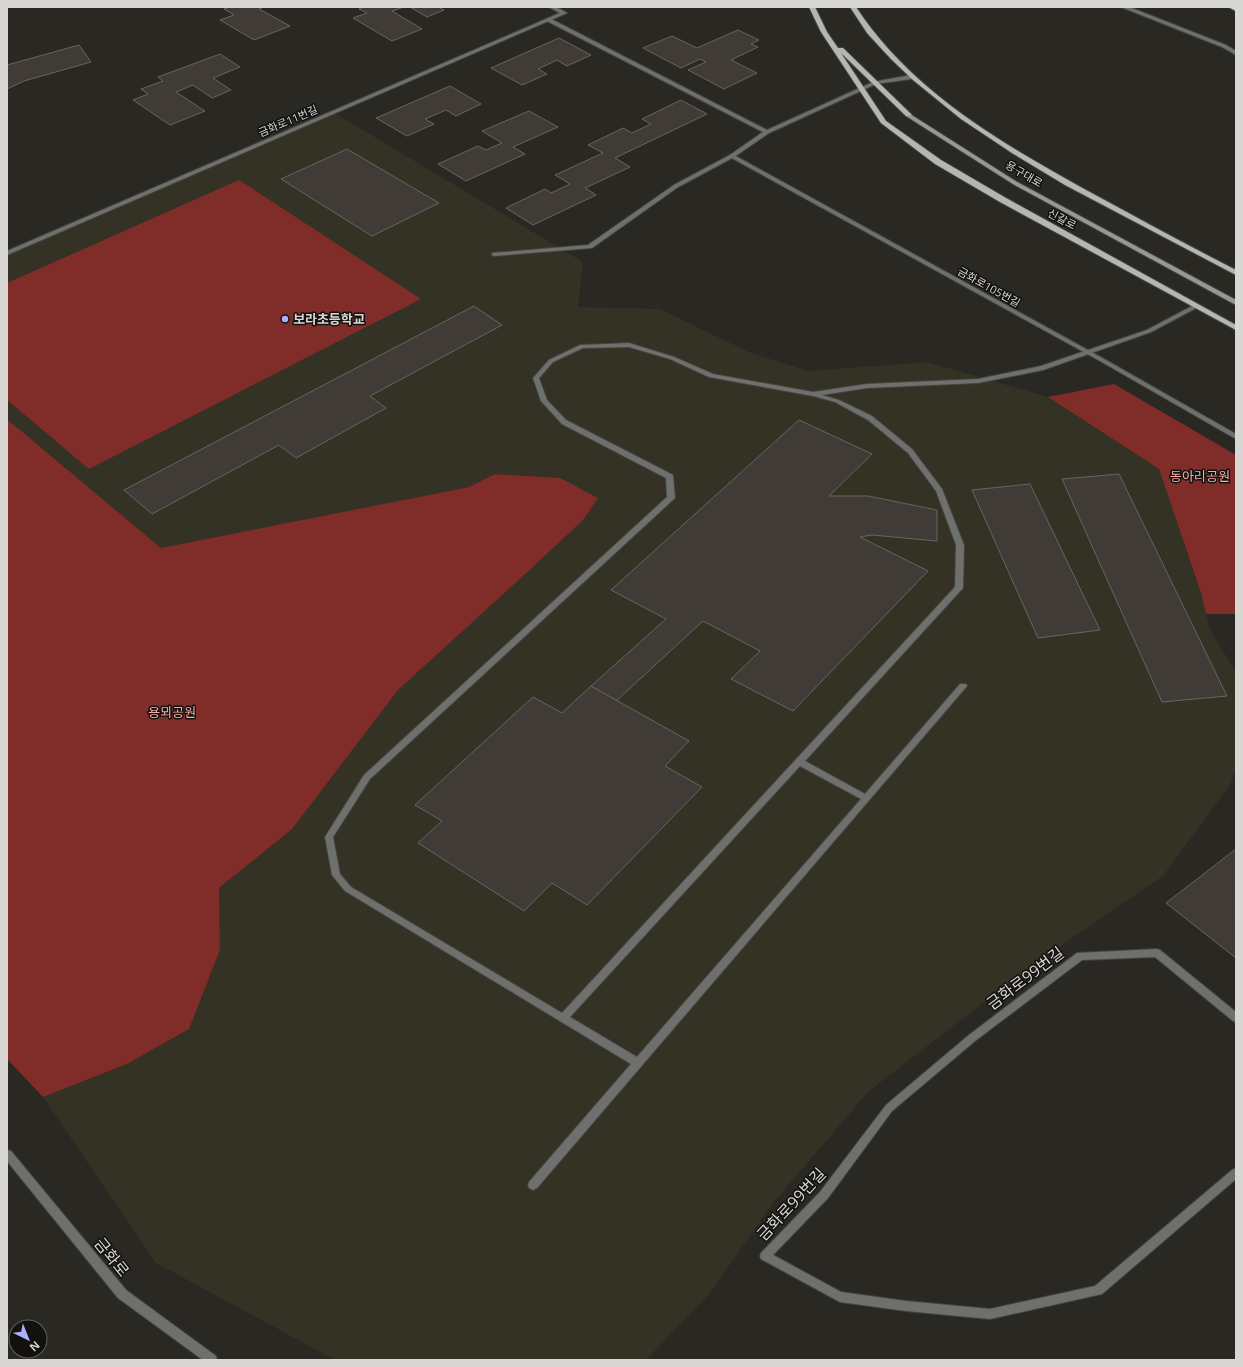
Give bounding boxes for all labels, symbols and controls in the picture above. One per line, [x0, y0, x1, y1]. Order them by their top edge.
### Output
street label: 금화로11번길 [256, 101, 320, 140]
street label: 용구대로 [1003, 157, 1046, 190]
street label: 신갈로 [1045, 205, 1079, 232]
street label: 금화로105번길 [955, 263, 1023, 310]
place label: 보라초등학교 [293, 310, 365, 328]
marker: 보라초등학교 [280, 314, 290, 324]
park label: 동아리공원 [1170, 467, 1230, 485]
park label: 용뫼공원 [148, 703, 196, 721]
street label: 금화로99번길 [982, 942, 1068, 1014]
street label: 금화로99번길 [752, 1163, 830, 1245]
street label: 금화로 [90, 1233, 135, 1281]
north arrow [8, 1319, 48, 1359]
text: N [27, 1338, 44, 1355]

